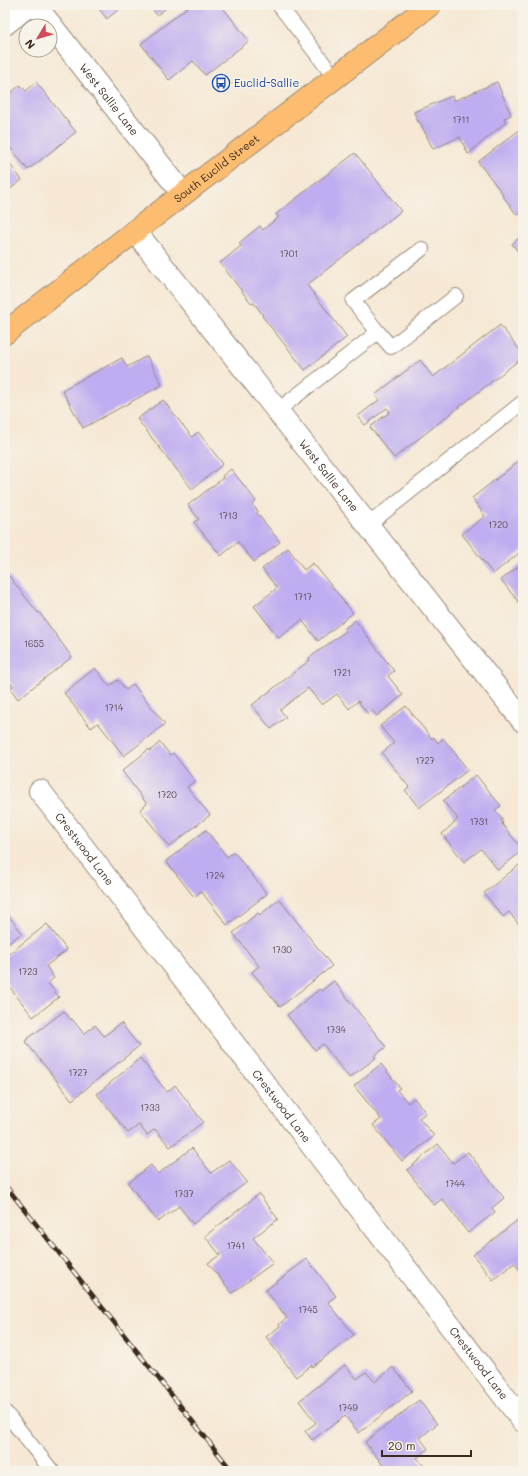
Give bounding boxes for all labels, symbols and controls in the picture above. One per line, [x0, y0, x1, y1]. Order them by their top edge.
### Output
north arrow [18, 18, 58, 58]
text: N [21, 37, 38, 52]
street label: West Sallie Lane [76, 60, 143, 139]
bus stop icon: Euclid-Sallie [211, 73, 231, 93]
place label: Euclid-Sallie [234, 75, 299, 90]
house number: 1711 [452, 114, 470, 125]
street label: South Euclid Street [170, 130, 262, 206]
house number: 1701 [280, 248, 298, 259]
street label: West Sallie Lane [296, 436, 362, 515]
house number: 1713 [219, 510, 237, 521]
house number: 1720 [488, 519, 508, 530]
house number: 1717 [294, 591, 312, 602]
house number: 1655 [24, 638, 44, 649]
house number: 1721 [333, 667, 351, 678]
house number: 1714 [105, 702, 124, 713]
house number: 1727 [415, 755, 435, 766]
house number: 1720 [157, 789, 177, 800]
street label: Crestwood Lane [52, 809, 118, 888]
house number: 1731 [470, 816, 488, 827]
house number: 1724 [205, 870, 225, 881]
house number: 1730 [272, 944, 292, 955]
house number: 1723 [18, 966, 38, 977]
house number: 1734 [326, 1024, 347, 1035]
street label: Crestwood Lane [249, 1066, 315, 1145]
house number: 1727 [68, 1067, 88, 1078]
house number: 1733 [140, 1102, 160, 1113]
house number: 1744 [445, 1178, 466, 1189]
house number: 1737 [174, 1188, 194, 1199]
house number: 1741 [227, 1240, 245, 1251]
house number: 1745 [298, 1304, 318, 1315]
street label: Crestwood Lane [446, 1323, 512, 1403]
house number: 1749 [338, 1402, 358, 1413]
scale bar [382, 1432, 471, 1458]
text: 20 m [388, 1437, 416, 1453]

